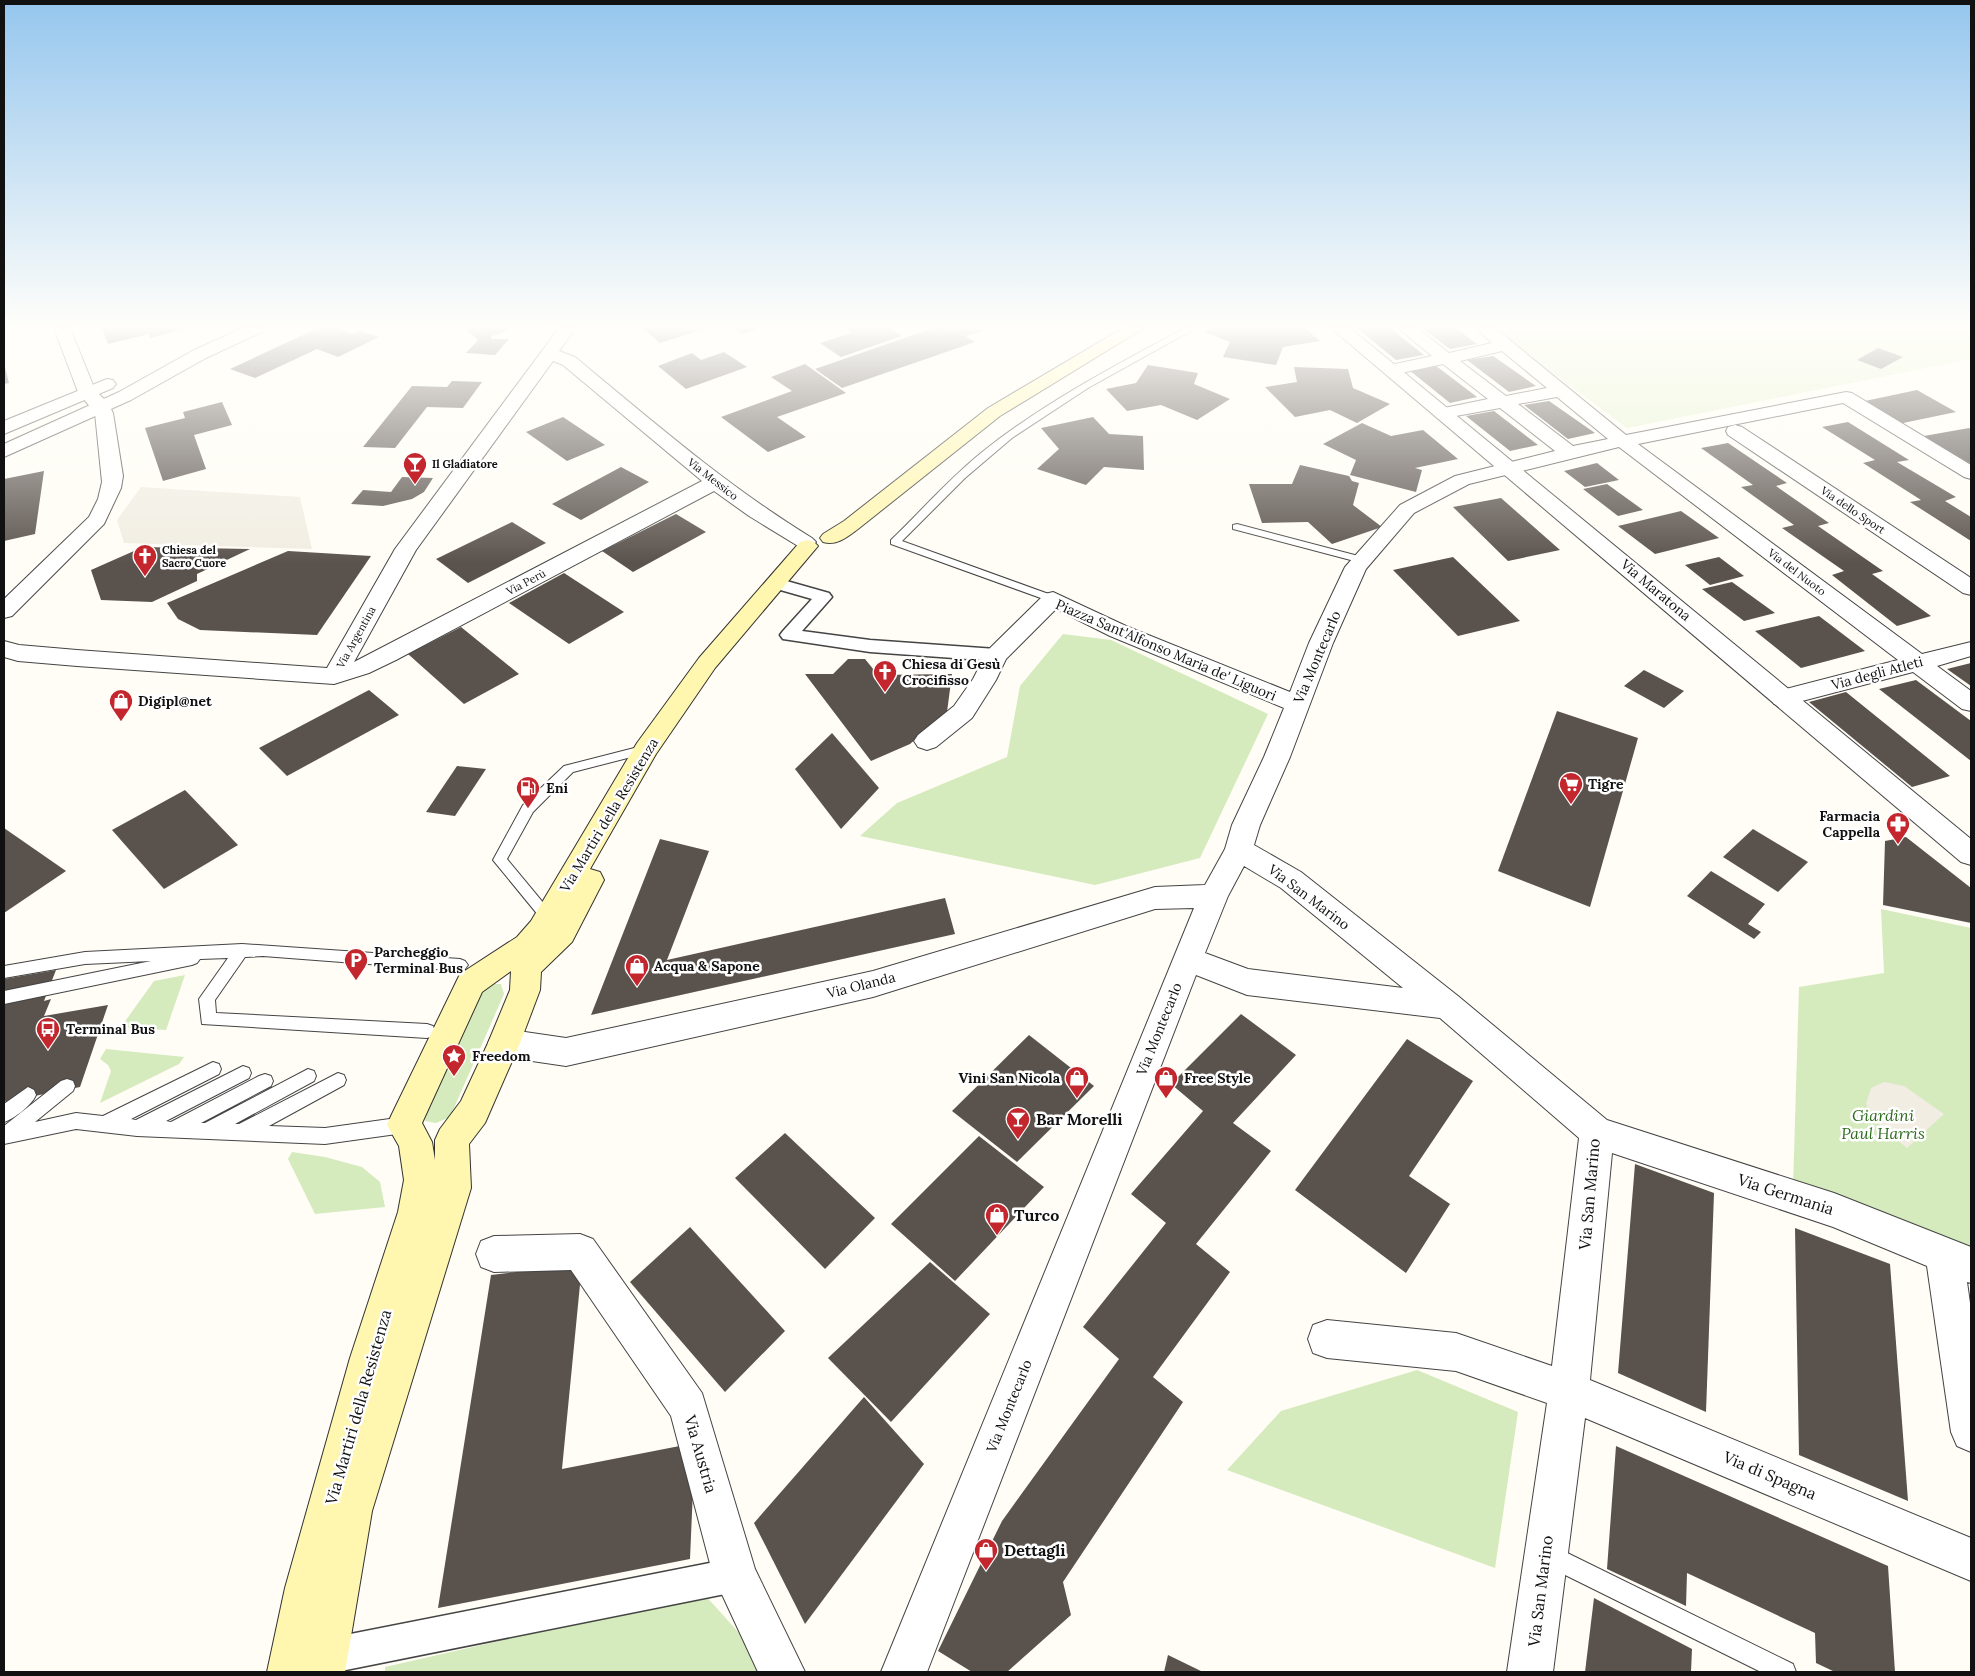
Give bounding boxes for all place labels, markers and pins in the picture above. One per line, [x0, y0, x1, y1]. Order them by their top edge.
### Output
bar icon: Il Gladiatore [402, 451, 428, 485]
place label: Il Gladiatore [432, 457, 498, 471]
church icon: Chiesa del Sacro Cuore [132, 543, 158, 577]
place label: Chiesa del Sacro Cuore [162, 543, 226, 570]
place label: Chiesa di Gesù Crocifisso [902, 655, 1001, 689]
church icon: Chiesa di Gesù Crocifisso [872, 659, 898, 693]
shop icon: Digipl@net [108, 688, 134, 722]
place label: Digipl@net [138, 692, 212, 710]
supermarket icon: Tigre [1558, 771, 1584, 805]
fuel station icon: Eni [515, 775, 541, 809]
place label: Tigre [1588, 775, 1624, 793]
place label: Eni [546, 779, 569, 797]
place label: Farmacia Cappella [1819, 807, 1881, 841]
pharmacy icon: Farmacia Cappella [1885, 811, 1911, 845]
place label: Parcheggio Terminal Bus [374, 943, 463, 977]
parking icon: Parcheggio Terminal Bus [343, 947, 369, 981]
shop icon: Acqua & Sapone [624, 953, 650, 987]
place label: Acqua & Sapone [654, 957, 760, 975]
bus stop icon: Terminal Bus [35, 1016, 61, 1050]
place label: Terminal Bus [66, 1020, 155, 1038]
place icon: Freedom [441, 1043, 467, 1077]
place label: Freedom [472, 1047, 531, 1065]
shop icon: Vini San Nicola [1064, 1065, 1090, 1099]
shop icon: Free Style [1153, 1065, 1179, 1099]
place label: Vini San Nicola [958, 1069, 1061, 1087]
place label: Free Style [1184, 1069, 1251, 1087]
bar icon: Bar Morelli [1005, 1106, 1031, 1140]
place label: Bar Morelli [1036, 1109, 1122, 1129]
shop icon: Turco [984, 1202, 1010, 1236]
place label: Turco [1014, 1205, 1059, 1225]
shop icon: Dettagli [973, 1537, 999, 1571]
place label: Dettagli [1004, 1540, 1065, 1560]

